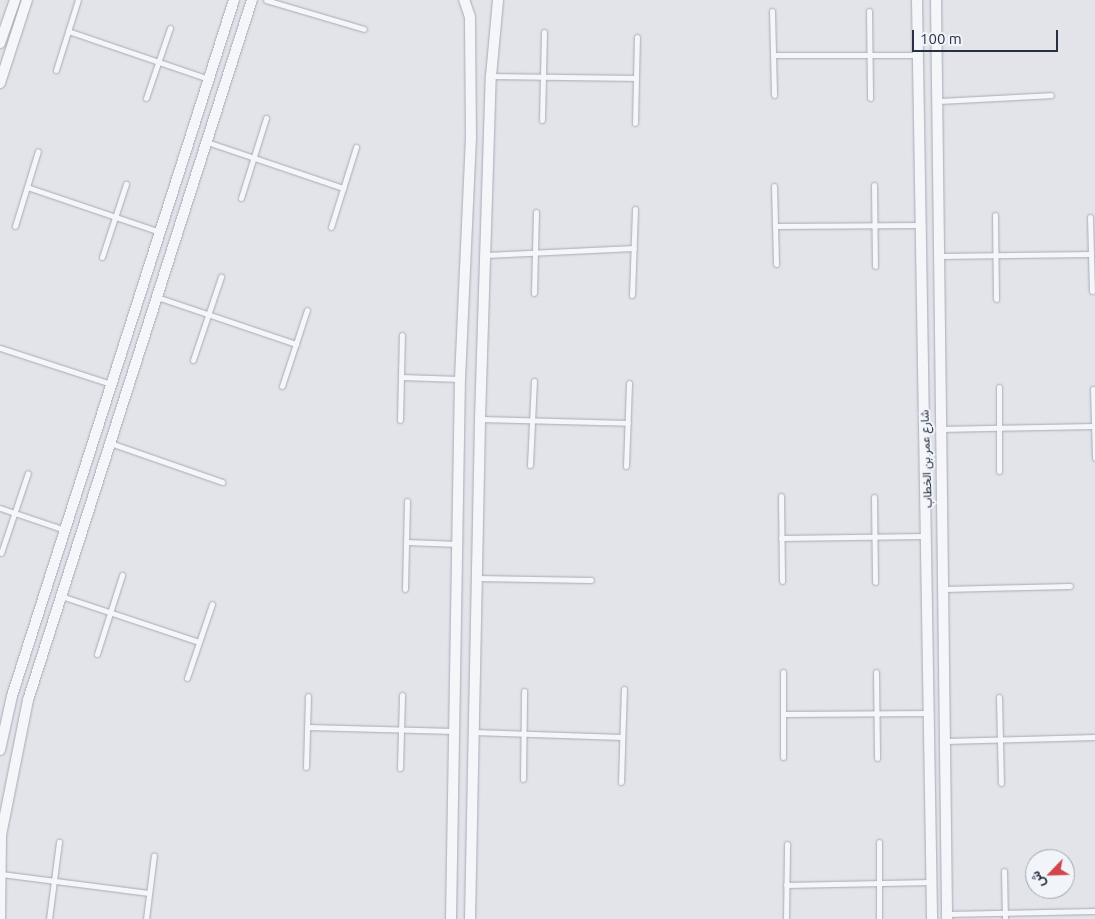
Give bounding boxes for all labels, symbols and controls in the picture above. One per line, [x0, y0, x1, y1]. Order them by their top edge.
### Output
scale bar [915, 20, 1061, 52]
text: 100 m [920, 30, 962, 47]
street label: شارع عمر بن الخطاب [917, 410, 935, 508]
north arrow [1025, 849, 1075, 899]
text: ش [1026, 869, 1048, 891]

